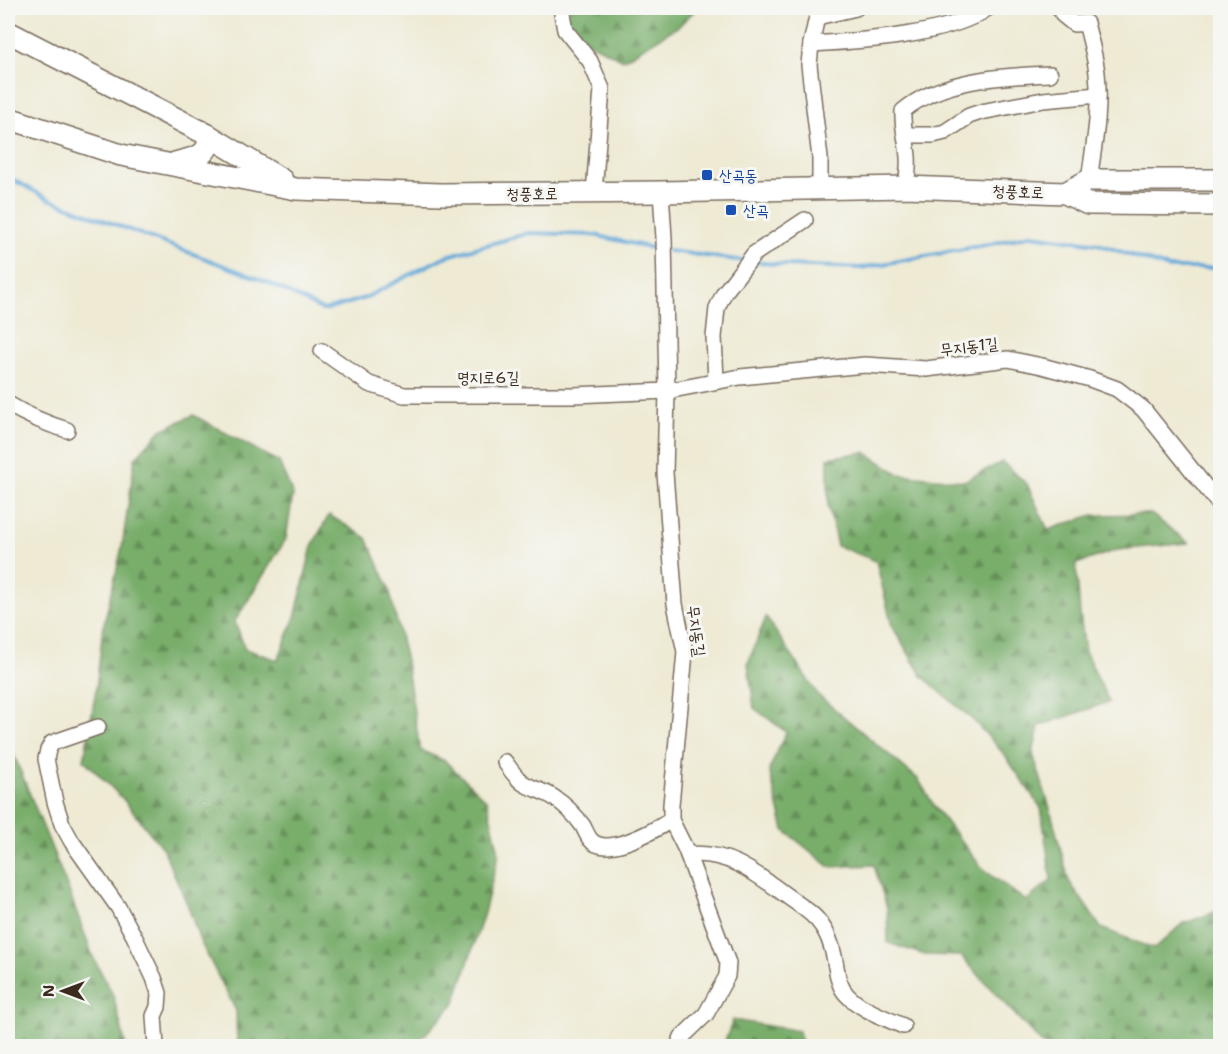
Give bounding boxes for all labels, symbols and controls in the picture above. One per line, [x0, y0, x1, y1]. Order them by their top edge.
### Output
place label: 산곡동 [719, 165, 758, 186]
marker: 산곡동 [700, 168, 714, 182]
street label: 청풍호로 [992, 180, 1044, 203]
street label: 청풍호로 [506, 183, 558, 204]
place label: 산곡 [743, 200, 769, 221]
marker: 산곡 [724, 203, 738, 217]
street label: 무지동1길 [939, 333, 999, 360]
street label: 명지로6길 [457, 367, 519, 388]
street label: 무지동길 [683, 604, 711, 658]
north arrow [33, 961, 93, 1021]
text: N [38, 985, 59, 997]

